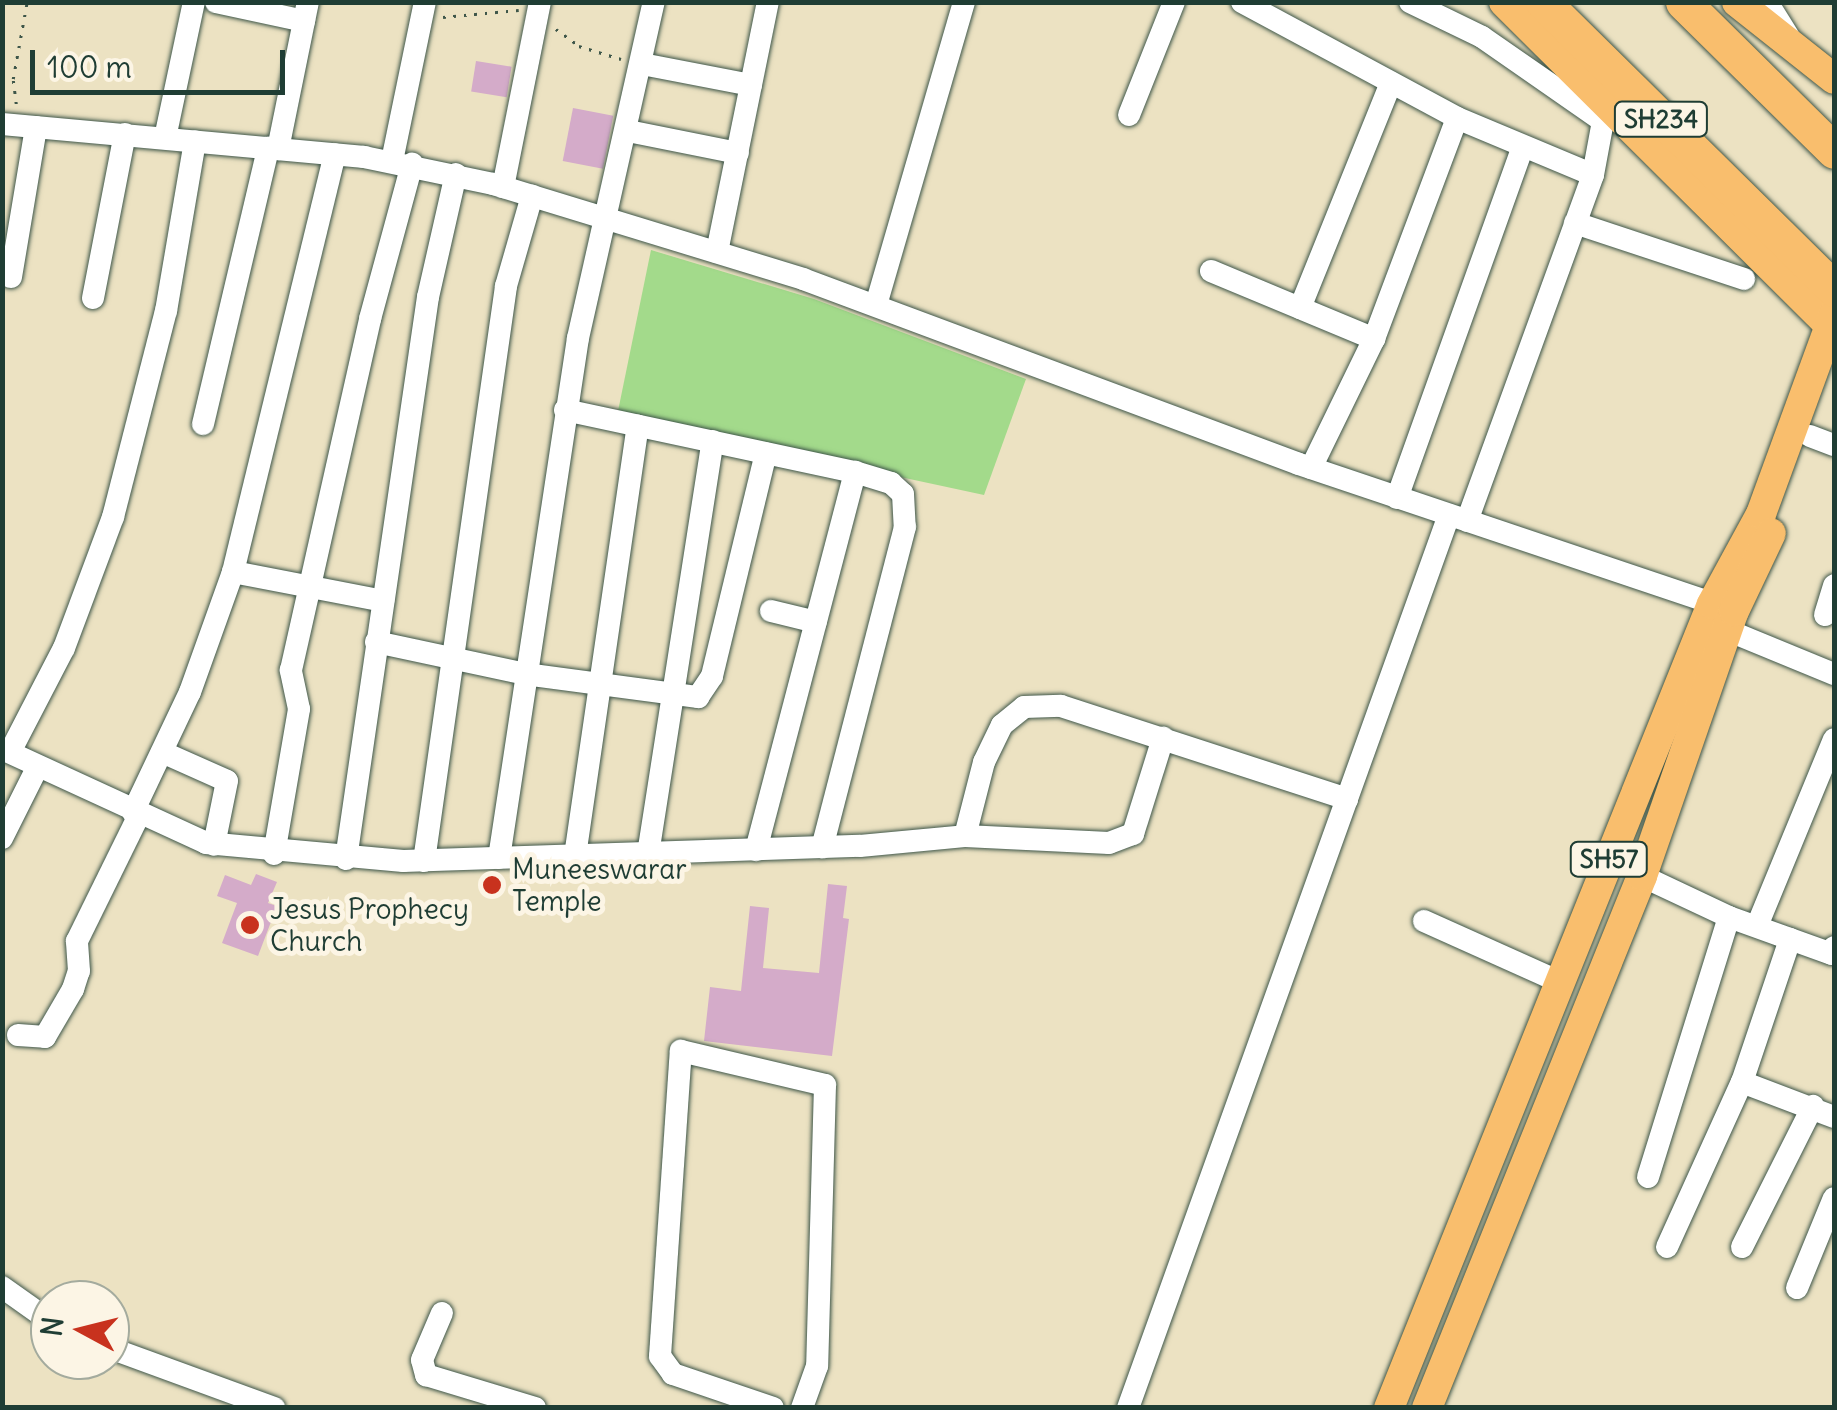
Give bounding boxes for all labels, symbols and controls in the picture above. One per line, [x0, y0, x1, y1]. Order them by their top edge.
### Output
scale bar [35, 30, 290, 92]
text: 100 m [47, 48, 132, 86]
road number: SH234 [1614, 99, 1708, 139]
road number: SH57 [1569, 839, 1649, 879]
place label: Muneeswarar Temple [512, 852, 687, 918]
marker: Muneeswarar Temple [481, 874, 503, 896]
place label: Jesus Prophecy Church [270, 892, 469, 958]
marker: Jesus Prophecy Church [239, 914, 261, 936]
north arrow [30, 1280, 130, 1380]
text: N [33, 1315, 71, 1338]

